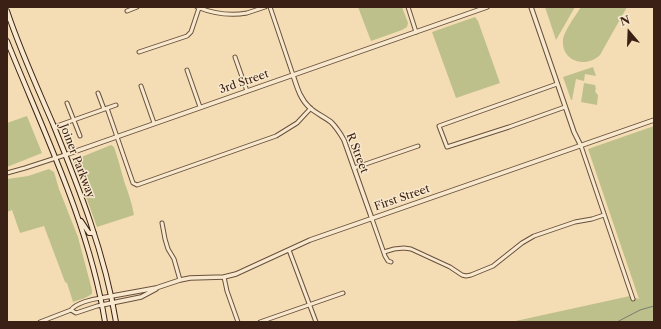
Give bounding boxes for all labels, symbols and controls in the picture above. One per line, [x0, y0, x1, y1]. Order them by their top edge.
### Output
north arrow [609, 12, 649, 52]
text: N [618, 12, 632, 29]
street label: 3rd Street [218, 67, 270, 97]
street label: Joiner Parkway [57, 122, 97, 200]
street label: R Street [343, 131, 371, 175]
street label: First Street [373, 182, 431, 214]

